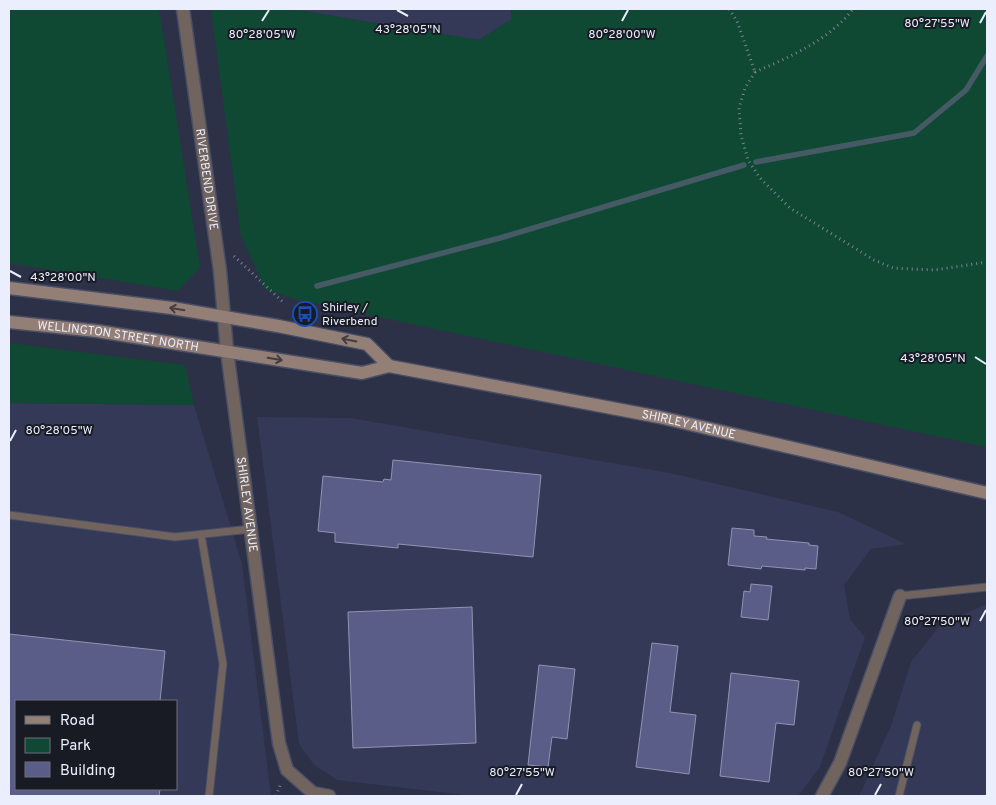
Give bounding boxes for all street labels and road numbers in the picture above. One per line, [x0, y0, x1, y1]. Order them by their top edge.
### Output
street label: RIVERBEND DRIVE [191, 127, 221, 231]
street label: WELLINGTON STREET NORTH [36, 318, 200, 356]
street label: SHIRLEY AVENUE [640, 407, 737, 444]
street label: SHIRLEY AVENUE [232, 456, 261, 553]

